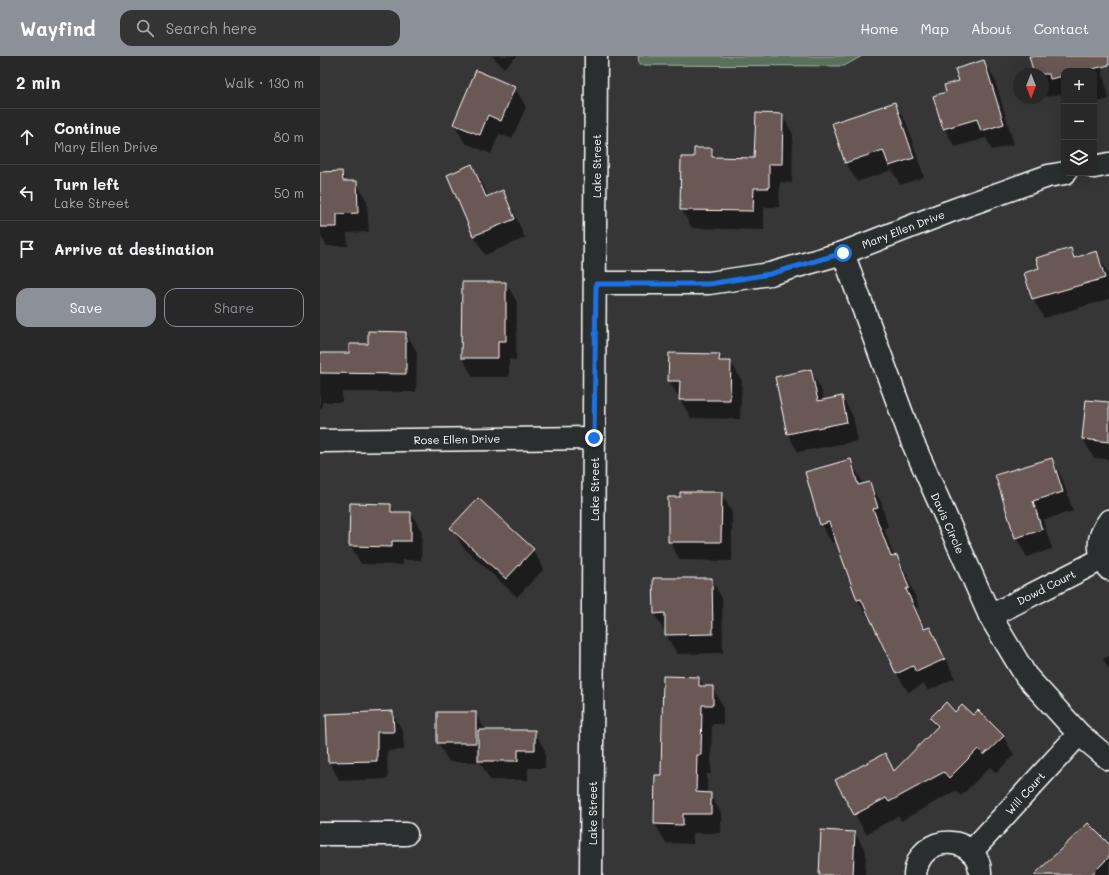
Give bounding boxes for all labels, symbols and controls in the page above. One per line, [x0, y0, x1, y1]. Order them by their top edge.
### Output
search box [120, 10, 400, 46]
text: Wayfind [20, 16, 96, 41]
icon: search [134, 17, 156, 39]
text: Search here [166, 18, 257, 38]
text: Home [860, 19, 898, 38]
text: Map [920, 19, 949, 38]
text: About [971, 19, 1012, 38]
text: Contact [1034, 19, 1089, 38]
north arrow [1013, 68, 1049, 104]
map controls [1061, 68, 1097, 176]
button: + [1061, 68, 1097, 104]
text: 2 min [16, 71, 61, 93]
text: Walk · 130 m [224, 74, 304, 91]
button: − [1061, 104, 1097, 140]
text: Continue [54, 118, 121, 138]
icon: ahead [16, 126, 38, 148]
text: 80 m [274, 128, 304, 145]
street label: Lake Street [589, 134, 604, 198]
text: Mary Ellen Drive [54, 138, 158, 155]
button: layers [1061, 140, 1097, 176]
text: Turn left [54, 174, 119, 194]
icon: left [16, 182, 38, 204]
text: 50 m [274, 184, 304, 201]
text: Lake Street [54, 194, 129, 211]
street label: Mary Ellen Drive [859, 206, 947, 252]
icon: arrive [16, 238, 38, 260]
text: Arrive at destination [54, 239, 214, 259]
route start [834, 244, 852, 262]
button: Save [16, 288, 156, 327]
button: Share [164, 288, 304, 327]
route end [585, 429, 603, 447]
street label: Rose Ellen Drive [414, 431, 501, 447]
street label: Lake Street [587, 457, 602, 521]
street label: Davis Circle [928, 490, 968, 556]
street label: Dowd Court [1014, 566, 1078, 608]
street label: Will Court [1002, 768, 1048, 818]
street label: Lake Street [585, 781, 600, 845]

